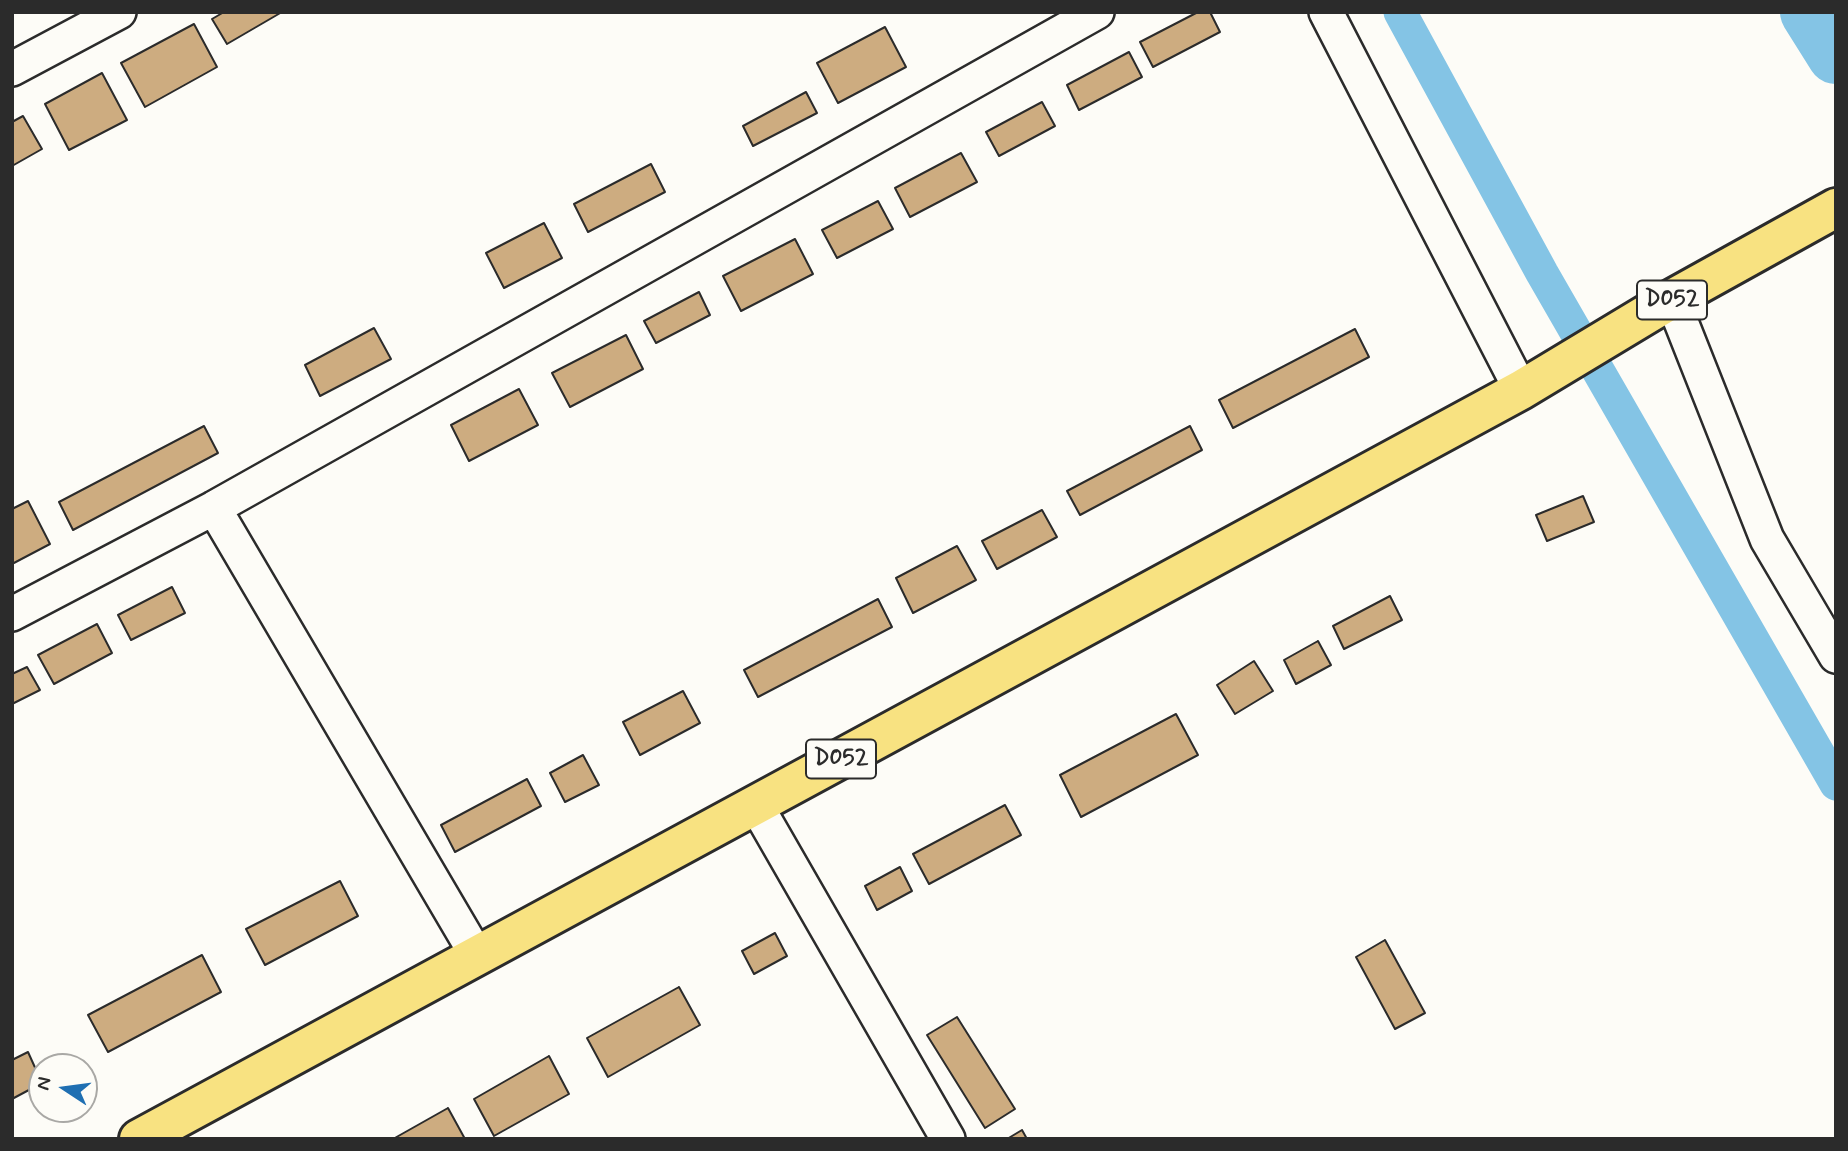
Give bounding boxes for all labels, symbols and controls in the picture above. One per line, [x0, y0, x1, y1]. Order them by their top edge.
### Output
road number: D052 [1637, 280, 1707, 320]
road number: D052 [806, 740, 876, 778]
north arrow [28, 1053, 98, 1123]
text: N [30, 1075, 58, 1093]

